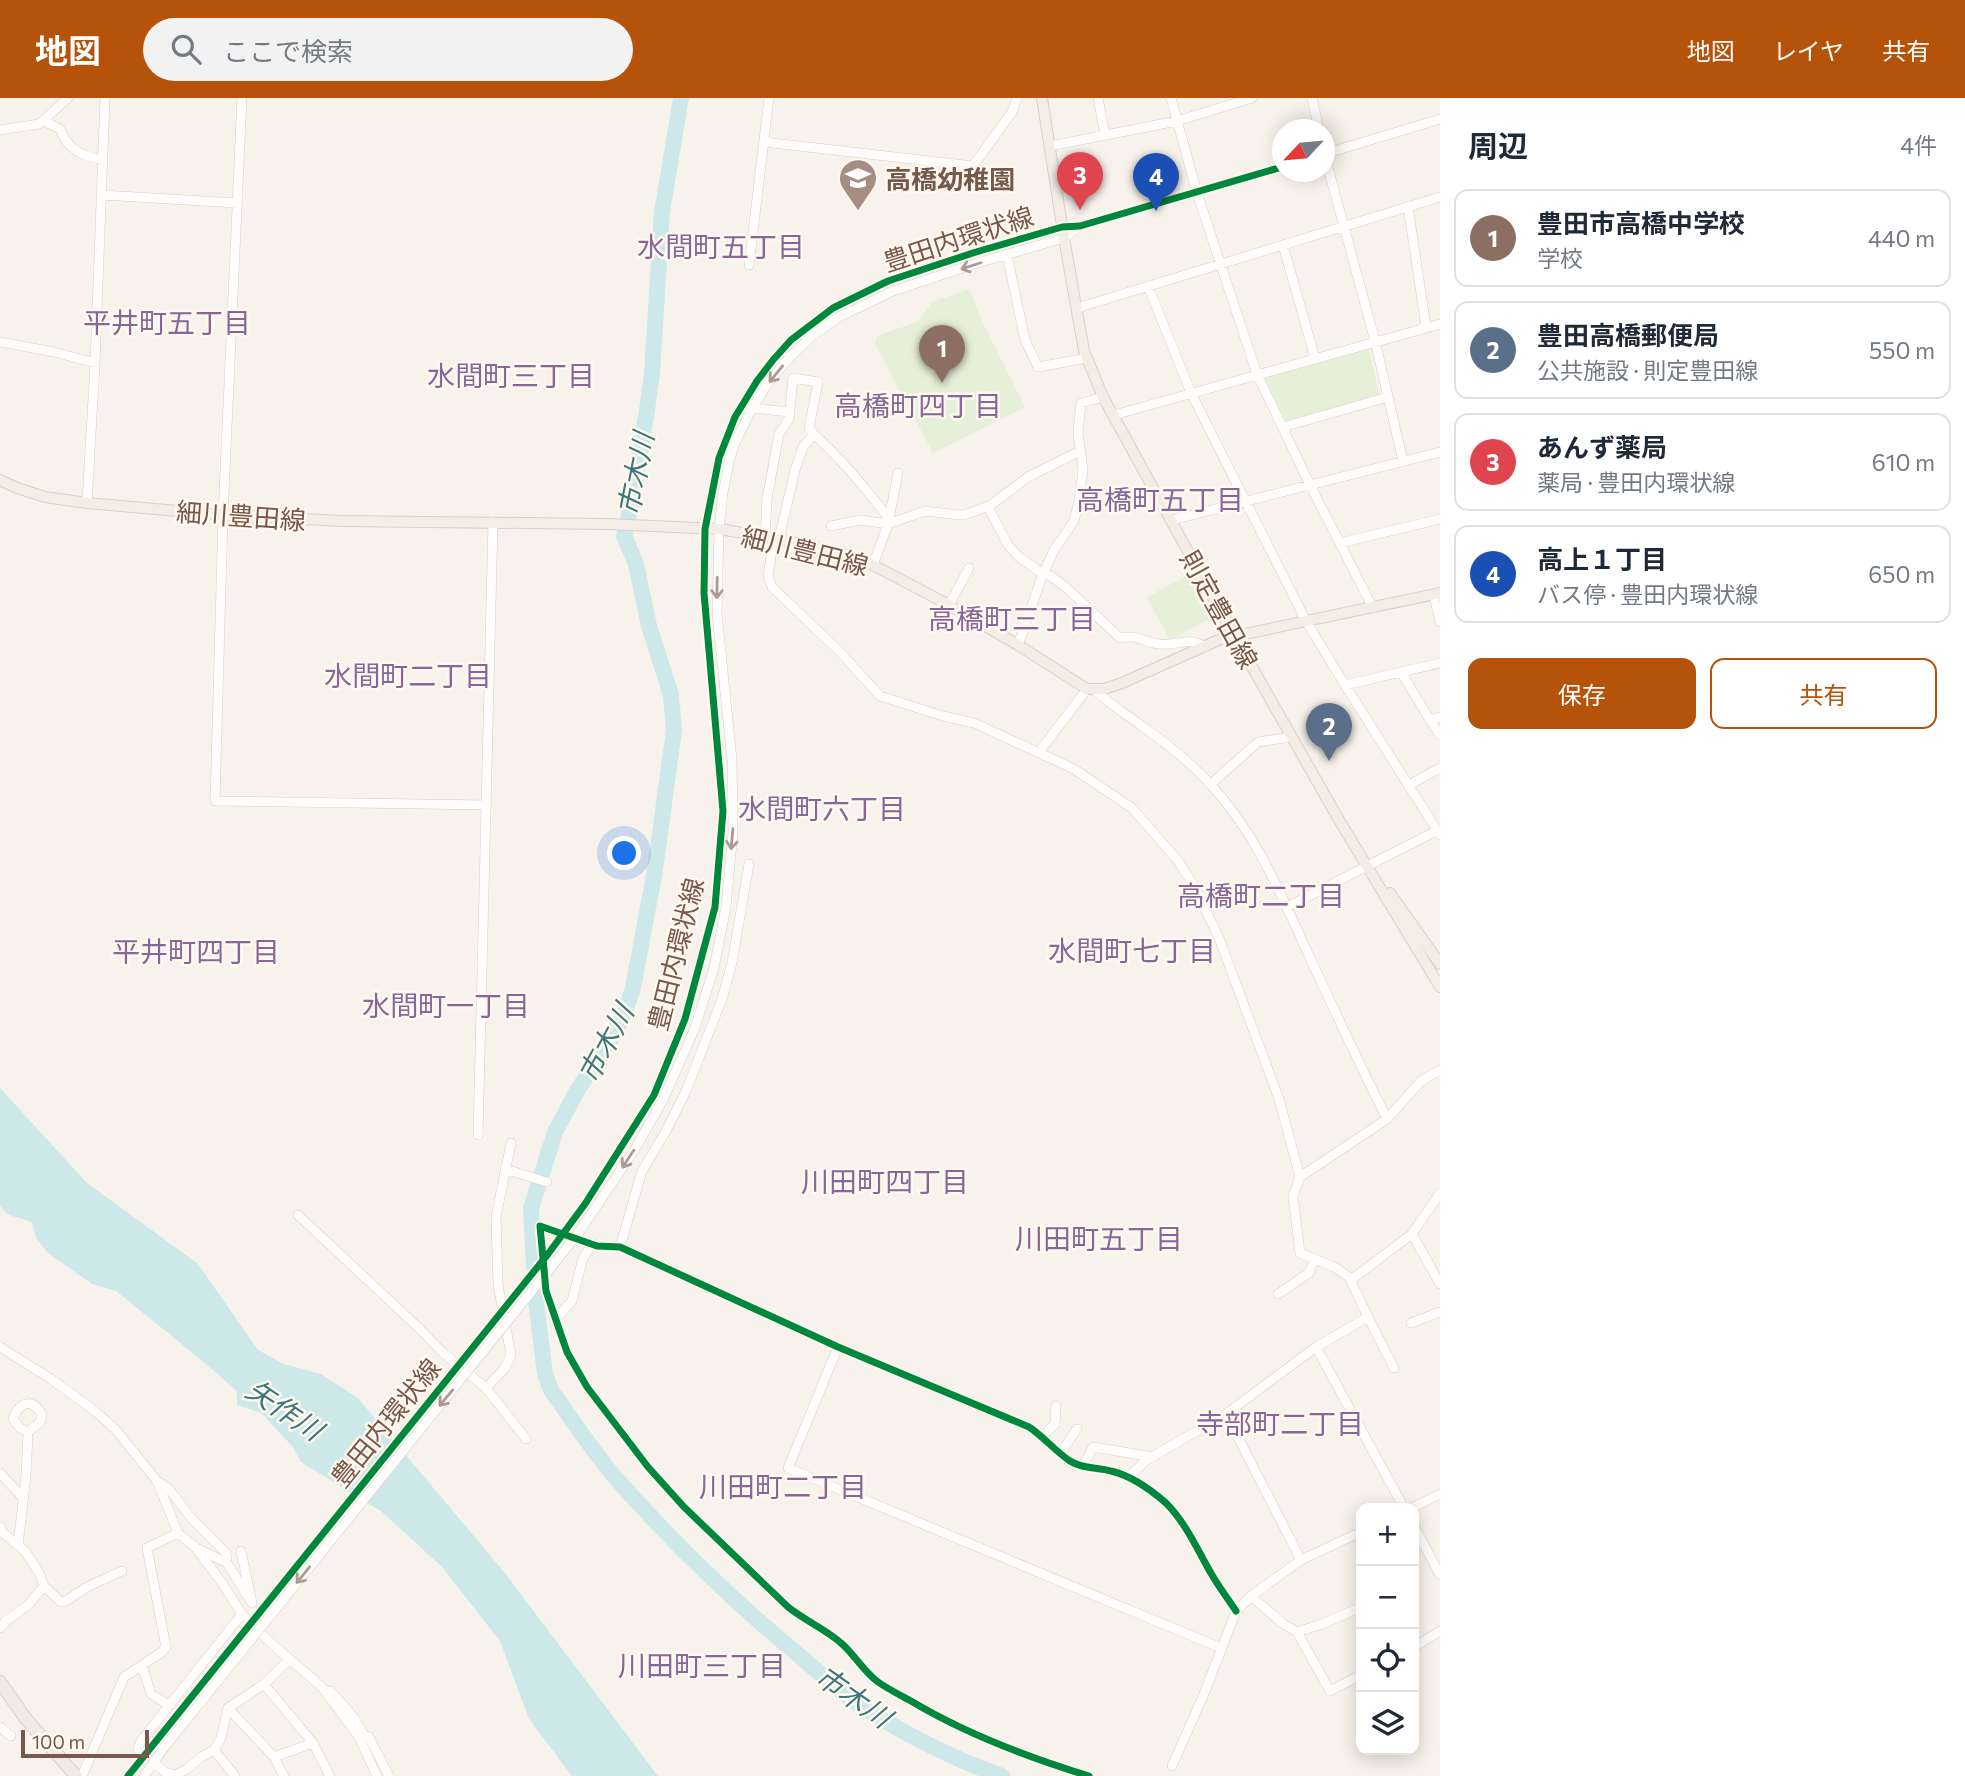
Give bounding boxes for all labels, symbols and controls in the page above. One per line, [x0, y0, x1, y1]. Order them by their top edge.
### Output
search box [143, 18, 633, 81]
text: 地図 [35, 29, 101, 70]
icon: search [167, 30, 205, 68]
text: ここで検索 [223, 35, 353, 66]
text: 地図 [1687, 36, 1735, 65]
text: レイヤ [1773, 36, 1844, 65]
text: 共有 [1882, 36, 1930, 65]
north arrow [1272, 119, 1335, 182]
text: 周辺 [1468, 126, 1528, 163]
text: 4件 [1900, 131, 1937, 159]
pin: 3 [1057, 152, 1103, 210]
pin: 4 [1133, 153, 1179, 211]
school or university icon: 高橋幼稚園 [837, 157, 879, 212]
place label: 高橋幼稚園 [885, 163, 1015, 194]
street label: 豊田内環状線 [879, 199, 1037, 277]
text: 豊田市高橋中学校 [1537, 207, 1745, 238]
text: 1 [1488, 224, 1498, 252]
text: 440 m [1868, 224, 1935, 252]
district label: 水間町五丁目 [637, 229, 805, 263]
text: 学校 [1537, 244, 1583, 272]
one-way arrow [960, 260, 982, 273]
district label: 平井町五丁目 [83, 305, 251, 339]
text: 豊田高橋郵便局 [1537, 319, 1719, 350]
pin: 1 [919, 325, 965, 383]
text: 2 [1486, 336, 1500, 364]
text: 550 m [1869, 336, 1935, 364]
text: 公共施設 · 則定豊田線 [1537, 356, 1758, 384]
district label: 水間町三丁目 [427, 358, 595, 392]
one-way arrow [768, 364, 783, 382]
district label: 高橋町四丁目 [834, 388, 1002, 422]
water label: 市木川 [610, 427, 660, 518]
text: あんず薬局 [1537, 431, 1667, 462]
text: 3 [1486, 448, 1500, 476]
text: 610 m [1872, 448, 1935, 476]
text: 薬局 · 豊田内環状線 [1537, 468, 1735, 496]
district label: 高橋町五丁目 [1076, 482, 1244, 516]
street label: 細川豊田線 [175, 495, 307, 535]
street label: 細川豊田線 [738, 519, 872, 581]
text: 高上１丁目 [1537, 543, 1667, 574]
street label: 則定豊田線 [1175, 545, 1265, 673]
text: 4 [1486, 560, 1500, 588]
text: 650 m [1868, 560, 1935, 588]
one-way arrow [711, 576, 724, 599]
text: バス停 · 豊田内環状線 [1537, 580, 1758, 608]
district label: 高橋町三丁目 [928, 601, 1096, 635]
district label: 水間町二丁目 [324, 658, 492, 692]
button: 保存 [1468, 658, 1696, 729]
button: 共有 [1710, 658, 1937, 729]
pin: 2 [1306, 703, 1352, 761]
district label: 水間町六丁目 [738, 791, 906, 825]
one-way arrow [725, 827, 738, 850]
your location [607, 836, 641, 870]
street label: 豊田内環状線 [641, 875, 709, 1033]
district label: 高橋町二丁目 [1177, 878, 1345, 912]
district label: 水間町七丁目 [1048, 933, 1216, 967]
district label: 平井町四丁目 [112, 934, 280, 968]
district label: 水間町一丁目 [362, 988, 530, 1022]
water label: 市木川 [570, 995, 641, 1088]
one-way arrow [621, 1149, 636, 1168]
district label: 川田町四丁目 [801, 1164, 969, 1198]
district label: 川田町五丁目 [1015, 1221, 1183, 1255]
street label: 豊田内環状線 [324, 1352, 446, 1492]
water label: 矢作川 [241, 1371, 332, 1448]
one-way arrow [438, 1389, 454, 1407]
district label: 寺部町二丁目 [1196, 1406, 1364, 1440]
district label: 川田町二丁目 [699, 1469, 867, 1503]
map controls [1356, 1503, 1419, 1755]
button: + [1356, 1503, 1419, 1566]
one-way arrow [296, 1566, 311, 1584]
button: − [1356, 1566, 1419, 1629]
button: locate [1356, 1629, 1419, 1692]
district label: 川田町三丁目 [618, 1648, 786, 1682]
water label: 市木川 [810, 1658, 901, 1736]
button: layers [1356, 1692, 1419, 1755]
scale bar [21, 1727, 149, 1759]
text: 100 m [32, 1730, 85, 1753]

